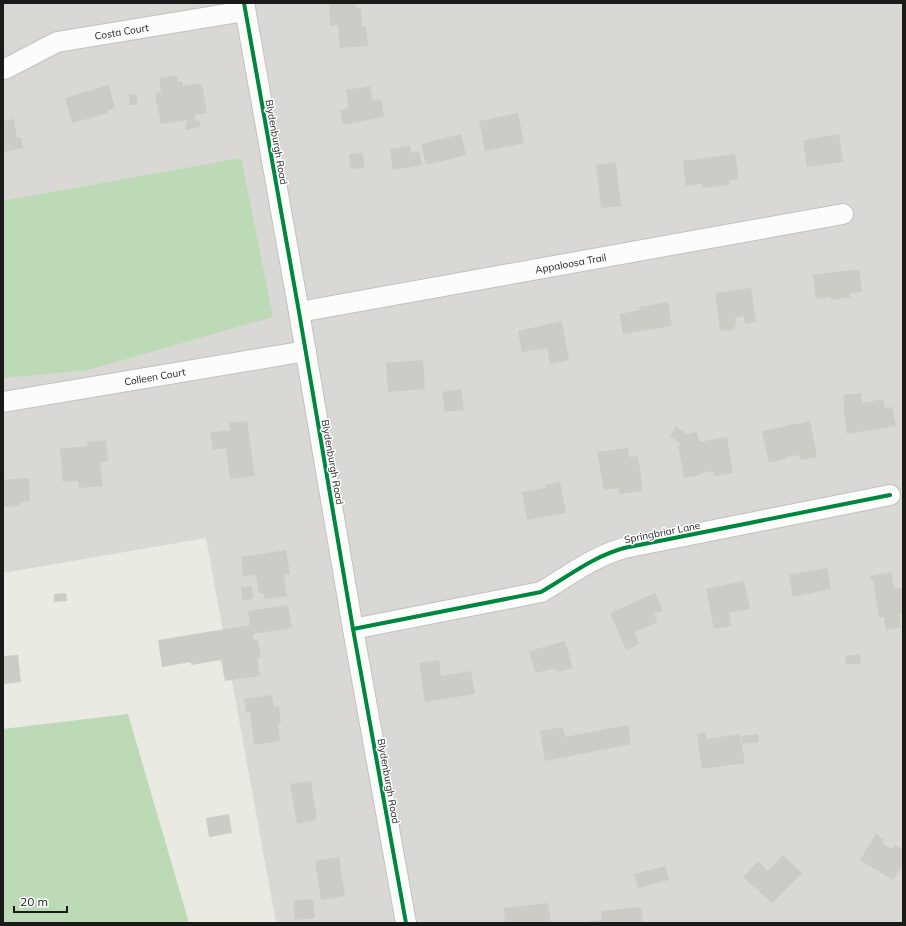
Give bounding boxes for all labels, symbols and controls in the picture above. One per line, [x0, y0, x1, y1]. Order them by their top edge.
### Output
street label: Costa Court [94, 21, 150, 43]
street label: Blydenburgh Road [263, 99, 290, 186]
street label: Appaloosa Trail [534, 251, 608, 276]
street label: Colleen Court [123, 365, 187, 388]
street label: Blydenburgh Road [319, 419, 346, 506]
street label: Springbriar Lane [623, 519, 701, 546]
street label: Blydenburgh Road [375, 738, 402, 825]
scale bar [14, 888, 67, 914]
text: 20 m [20, 894, 48, 909]

